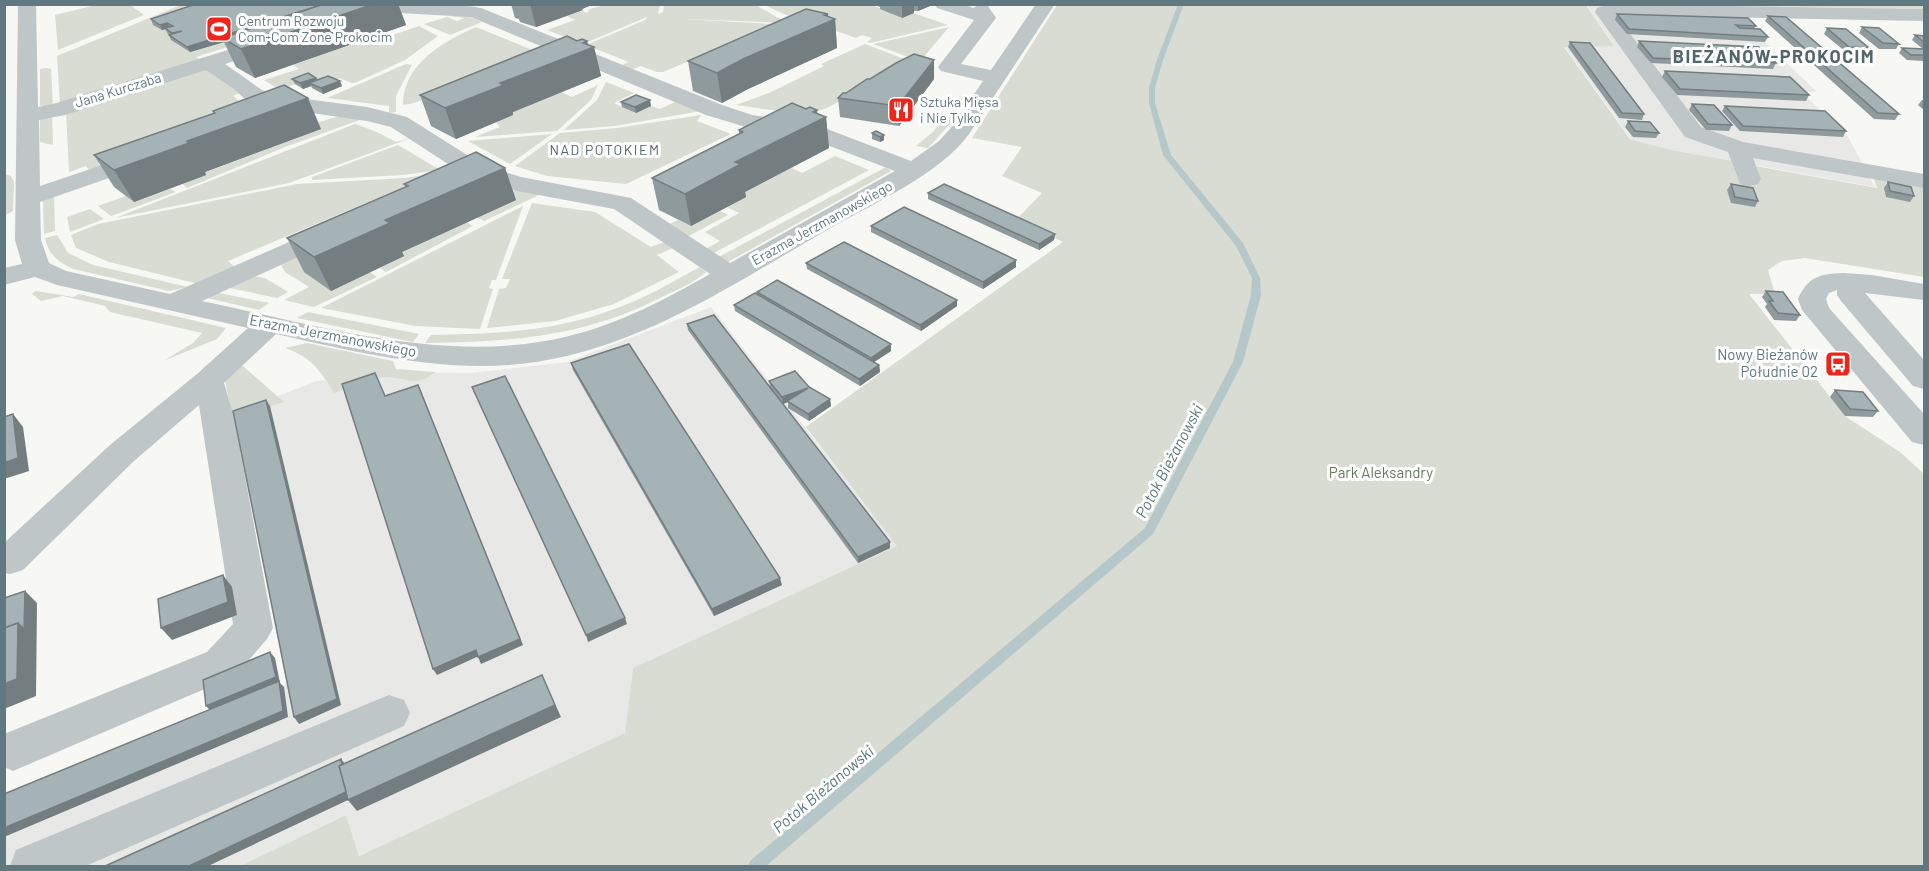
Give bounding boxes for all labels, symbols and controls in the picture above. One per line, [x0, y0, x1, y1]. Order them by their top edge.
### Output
place label: Centrum Rozwoju Com-Com Zone Prokocim [238, 12, 392, 45]
sports icon: Centrum Rozwoju Com-Com Zone Prokocim [204, 14, 234, 44]
district label: BIEŻANÓW-PROKOCIM [1673, 45, 1875, 67]
street label: Jana Kurczaba [73, 68, 163, 111]
place label: Sztuka Mięsa i Nie Tylko [920, 93, 999, 126]
restaurant icon: Sztuka Mięsa i Nie Tylko [886, 95, 916, 125]
district label: NAD POTOKIEM [550, 141, 660, 158]
street label: Erazma Jerzmanowskiego [748, 177, 895, 268]
street label: Erazma Jerzmanowskiego [248, 310, 418, 360]
place label: Nowy Bieżanów Południe 02 [1717, 345, 1818, 380]
bus stop icon: Nowy Bieżanów Południe 02 [1823, 349, 1853, 379]
water label: Potok Bieżanowski [1131, 401, 1206, 521]
park label: Park Aleksandry [1329, 463, 1433, 481]
water label: Potok Bieżanowski [768, 741, 877, 836]

